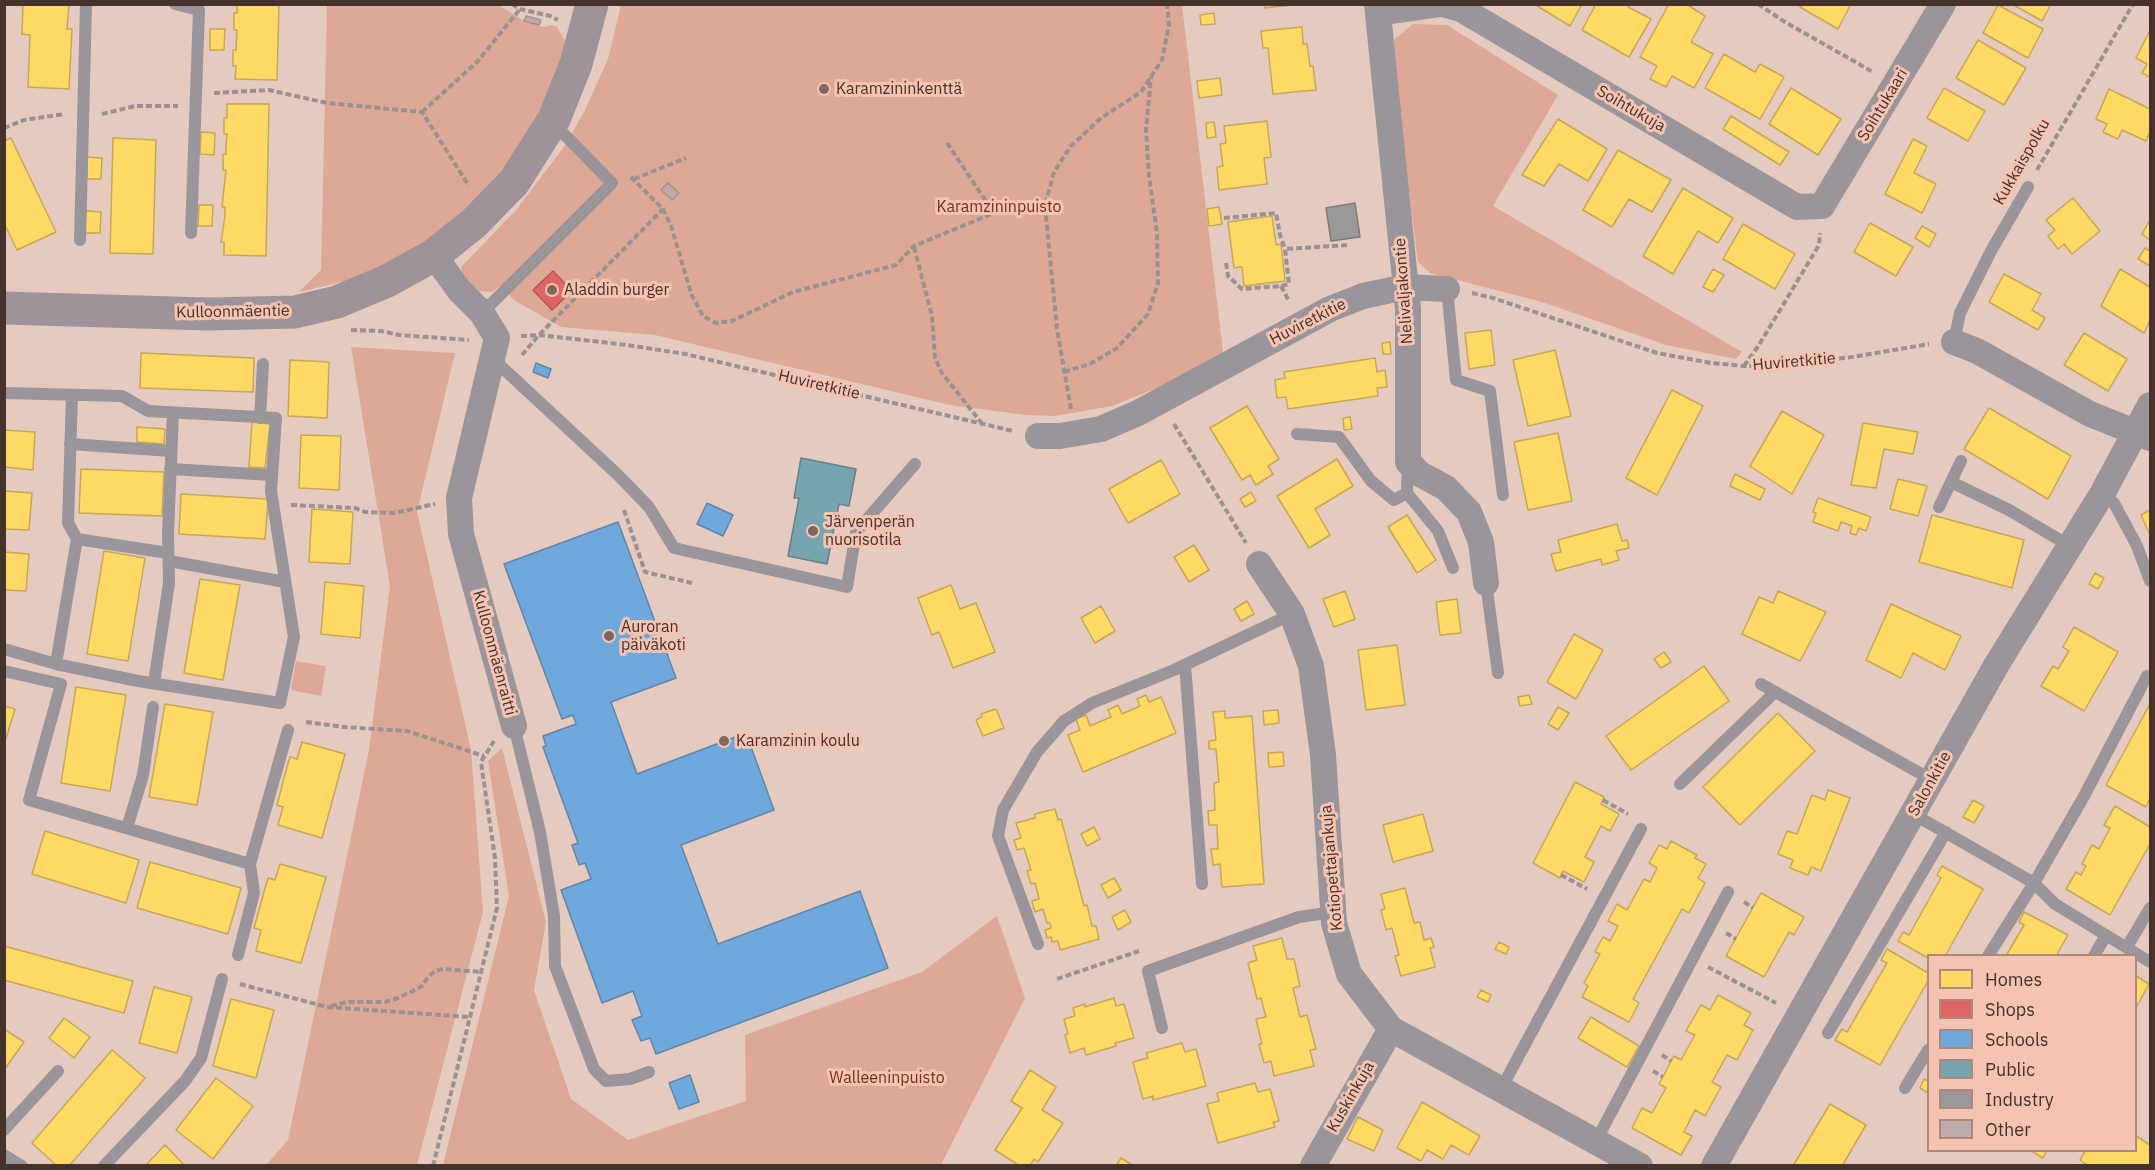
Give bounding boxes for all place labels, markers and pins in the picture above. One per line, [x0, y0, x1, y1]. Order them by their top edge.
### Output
place label: Karamzininkenttä [836, 79, 962, 99]
marker: Karamzininkenttä [817, 82, 831, 96]
place label: Aladdin burger [564, 280, 669, 300]
marker: Aladdin burger [545, 283, 559, 297]
place label: Järvenperän nuorisotila [825, 512, 915, 550]
marker: Järvenperän nuorisotila [806, 524, 820, 538]
place label: Auroran päiväkoti [621, 617, 686, 655]
marker: Auroran päiväkoti [602, 629, 616, 643]
place label: Karamzinin koulu [736, 731, 860, 751]
marker: Karamzinin koulu [717, 734, 731, 748]

